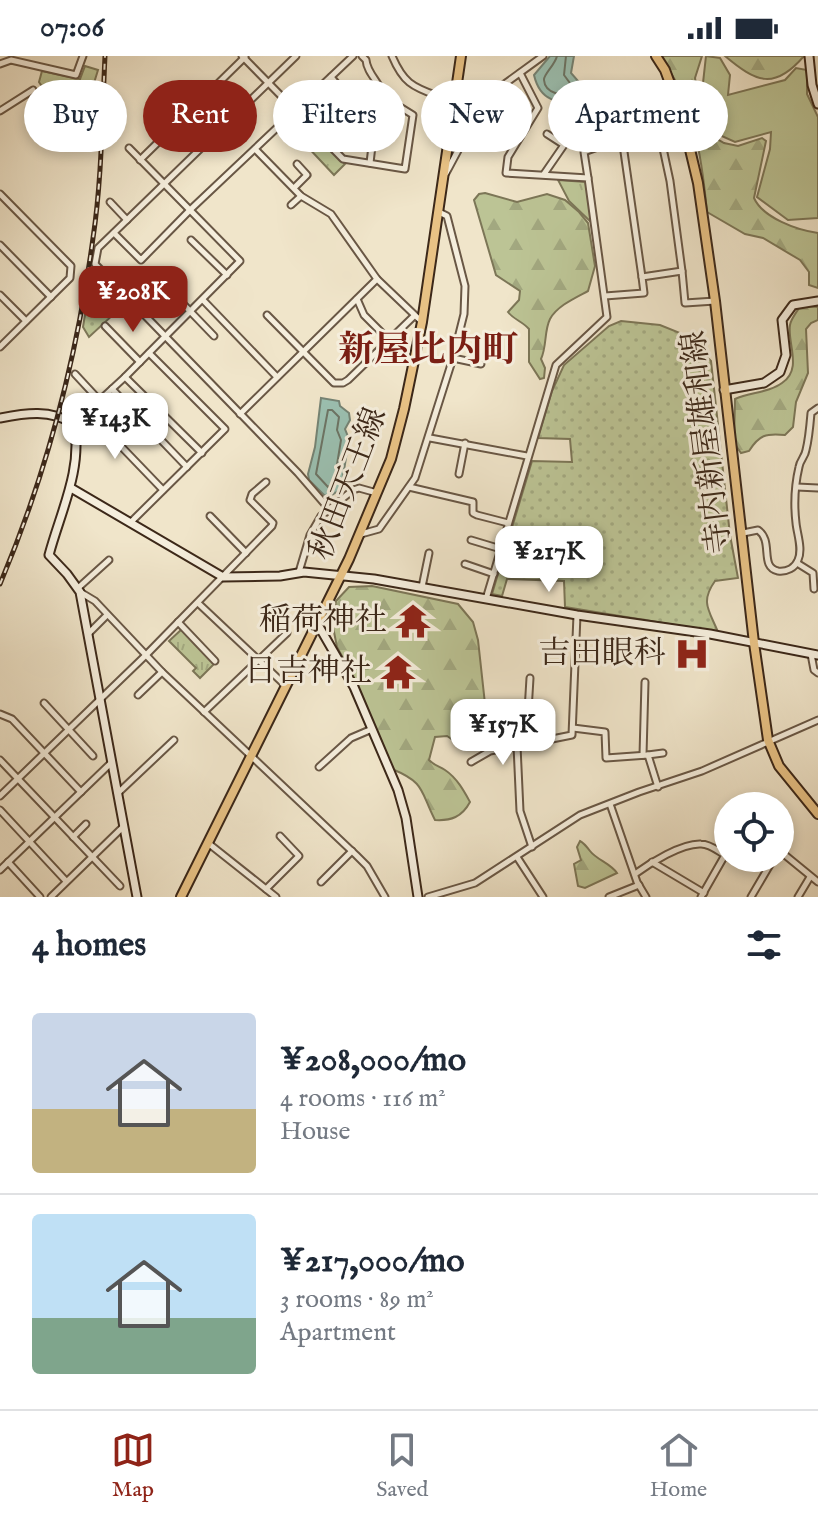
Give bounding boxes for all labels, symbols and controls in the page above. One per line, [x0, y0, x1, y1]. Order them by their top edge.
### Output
text: 07:06 [40, 9, 104, 47]
chip: Buy [24, 80, 127, 152]
chip: Rent [143, 80, 257, 152]
chip: Filters [273, 80, 405, 152]
chip: New [421, 80, 532, 152]
chip: Apartment [548, 80, 728, 152]
pin: ¥208K [77, 266, 189, 334]
text: ¥208K [97, 275, 169, 308]
district label: 新屋比内町 [338, 328, 518, 374]
street label: 寺内新屋雄和線 [674, 328, 742, 556]
pin: ¥143K [59, 393, 171, 461]
text: ¥143K [80, 402, 150, 435]
street label: 秋田天王線 [301, 402, 397, 566]
pin: ¥217K [493, 526, 605, 594]
text: ¥217K [513, 535, 585, 568]
place label: 稲荷神社 [259, 601, 387, 642]
temple icon: 稲荷神社 [394, 602, 432, 640]
place label: 吉田眼科 [538, 634, 666, 675]
hospital icon: 吉田眼科 [673, 635, 711, 673]
place label: 日吉神社 [244, 652, 372, 693]
temple icon: 日吉神社 [379, 653, 417, 691]
pin: ¥157K [447, 699, 559, 767]
text: ¥157K [468, 708, 538, 741]
map controls [714, 792, 794, 872]
button: locate [714, 792, 794, 872]
icon: filters [742, 923, 786, 967]
text: 4 homes [32, 924, 146, 967]
text: ¥208,000/mo [280, 1039, 466, 1082]
icon: home [96, 1045, 192, 1141]
text: 4 rooms · 116 m² [280, 1082, 446, 1115]
text: House [280, 1115, 350, 1148]
text: ¥217,000/mo [280, 1240, 465, 1283]
icon: home [96, 1246, 192, 1342]
text: 3 rooms · 89 m² [280, 1283, 434, 1316]
text: Apartment [280, 1316, 396, 1349]
tab: Map [111, 1428, 155, 1504]
tab: Saved [376, 1428, 428, 1504]
tab: Home [650, 1428, 707, 1504]

